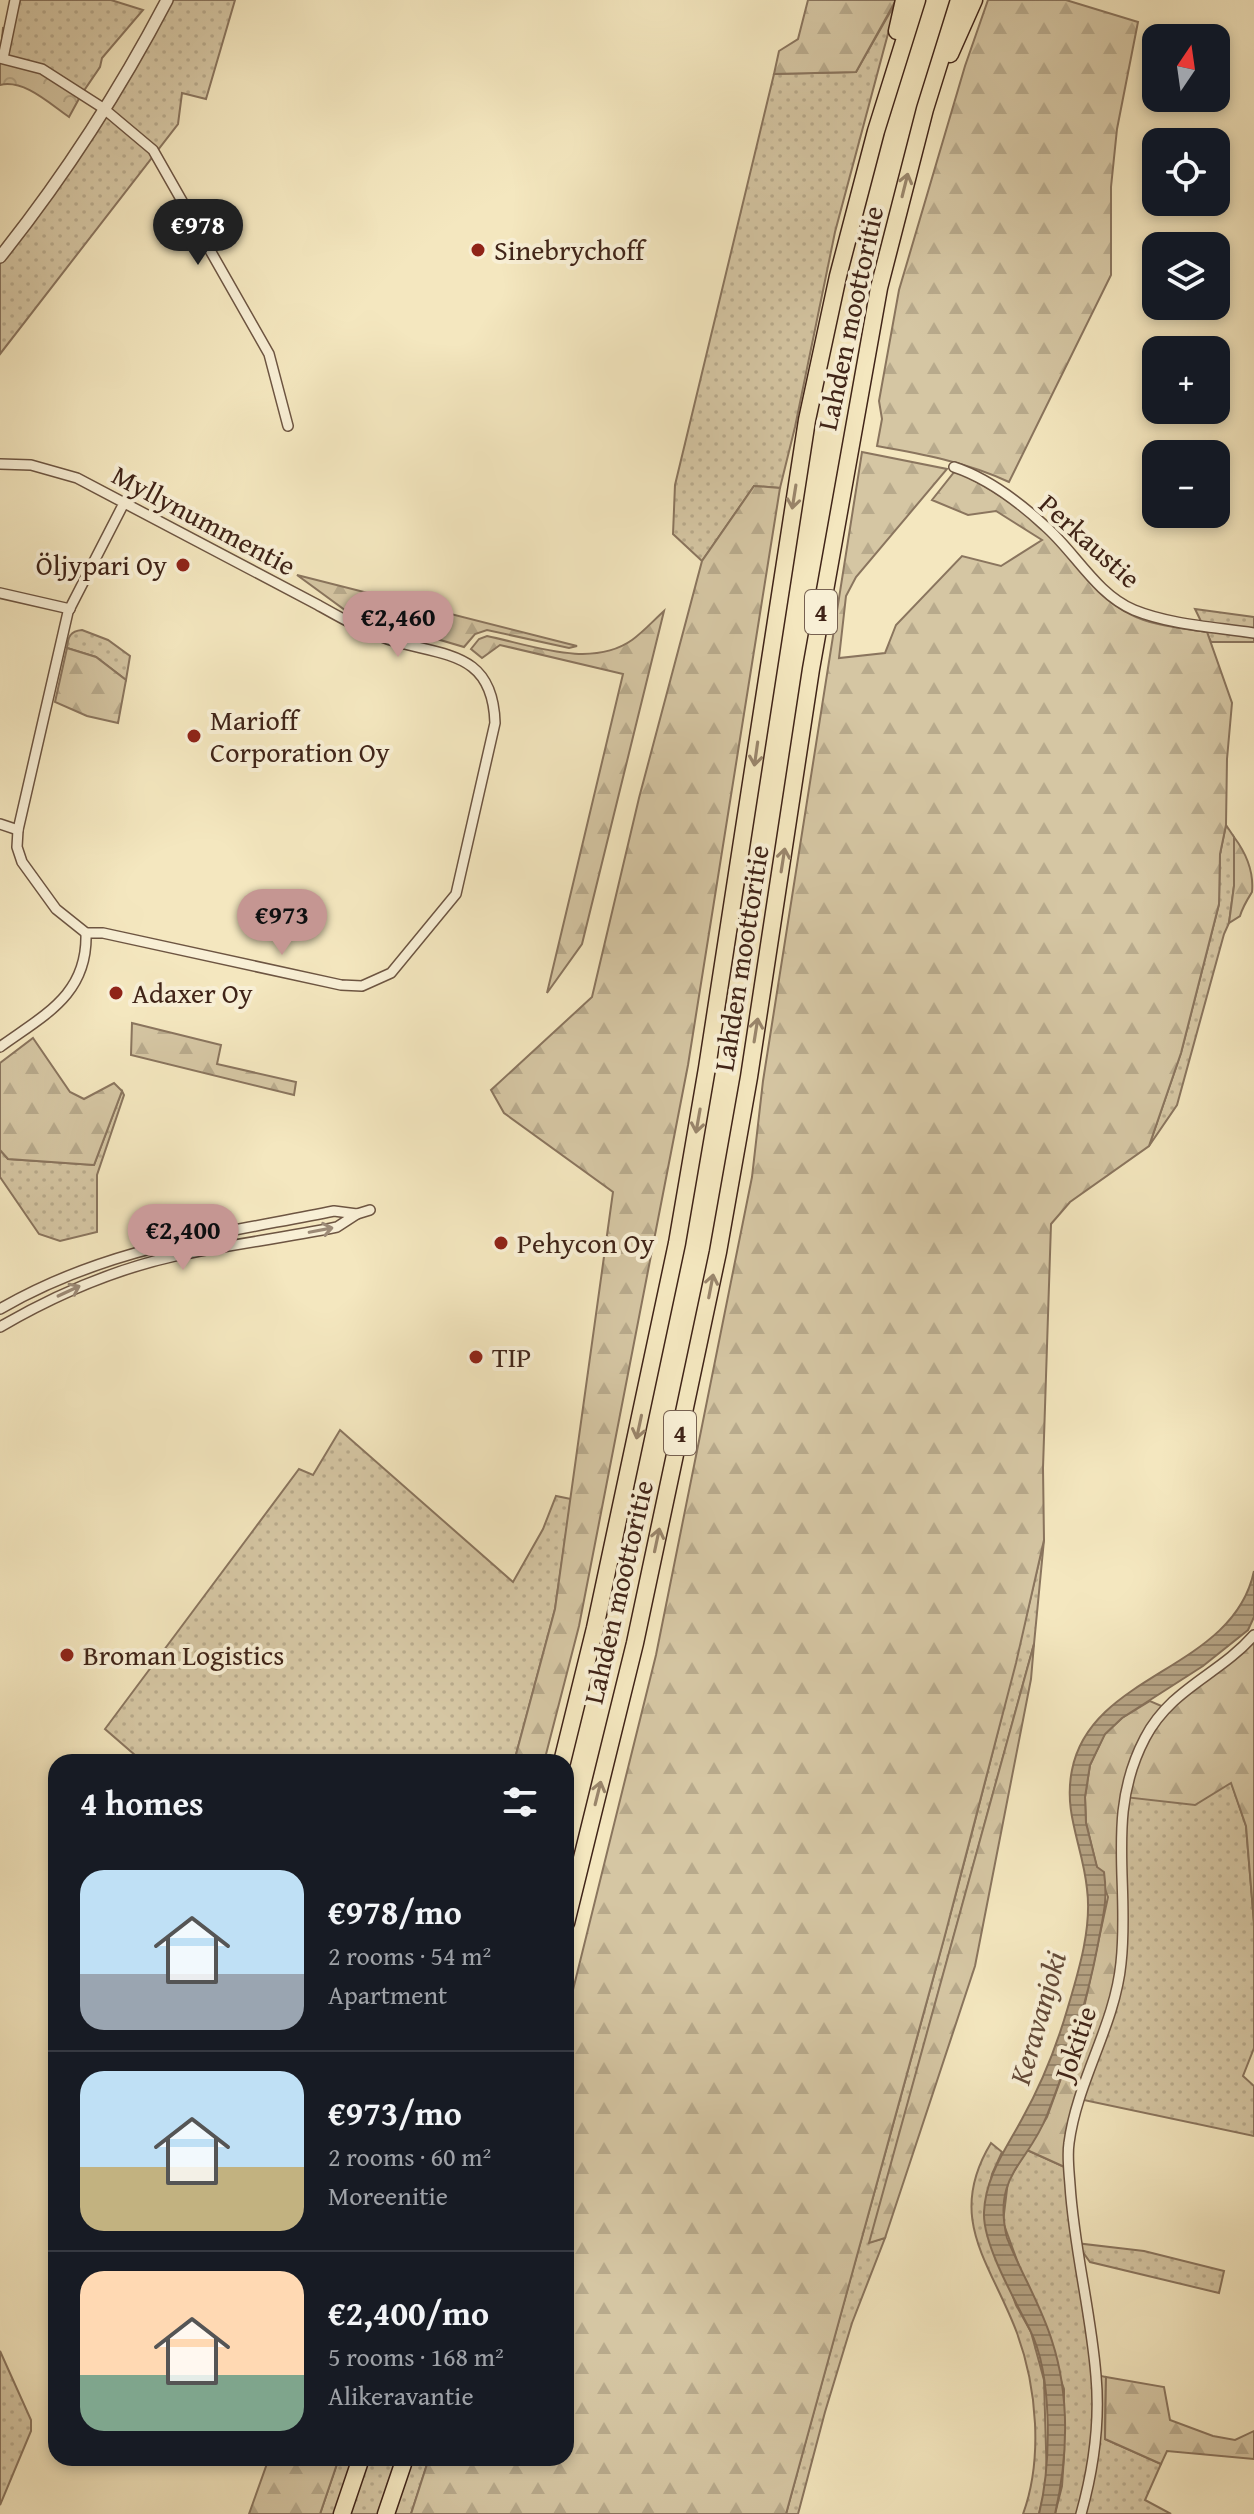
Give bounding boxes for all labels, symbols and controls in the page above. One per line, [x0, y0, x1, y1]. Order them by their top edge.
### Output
north arrow [1142, 24, 1230, 112]
map controls [1142, 24, 1230, 528]
button: locate [1142, 128, 1230, 216]
one-way arrow [898, 173, 913, 199]
pin: €978 [151, 199, 245, 267]
street label: Lahden moottoritie [806, 202, 893, 434]
text: €978 [171, 205, 225, 244]
place label: Sinebrychoff [494, 229, 647, 270]
button: layers [1142, 232, 1230, 320]
marker: Sinebrychoff [469, 241, 487, 259]
button: + [1142, 336, 1230, 424]
button: − [1142, 440, 1230, 528]
street label: Myllynummentie [105, 454, 303, 585]
one-way arrow [786, 483, 801, 509]
street label: Perkaustie [1030, 484, 1150, 597]
place label: Öljypari Oy [36, 544, 167, 585]
marker: Öljypari Oy [174, 556, 192, 574]
road number: 4 [805, 590, 837, 634]
pin: €2,460 [333, 591, 463, 659]
text: €2,460 [361, 597, 435, 636]
place label: Marioff Corporation Oy [210, 699, 390, 772]
marker: Marioff Corporation Oy [185, 727, 203, 745]
one-way arrow [748, 741, 763, 766]
street label: Lahden moottoritie [702, 842, 779, 1074]
one-way arrow [776, 848, 791, 873]
pin: €973 [235, 889, 329, 957]
text: €973 [255, 895, 309, 934]
place label: Adaxer Oy [132, 972, 253, 1013]
marker: Adaxer Oy [107, 984, 125, 1002]
one-way arrow [749, 1018, 764, 1043]
one-way arrow [690, 1108, 705, 1134]
pin: €2,400 [118, 1204, 248, 1272]
text: €2,400 [146, 1210, 220, 1249]
one-way arrow [308, 1221, 333, 1236]
place label: Pehycon Oy [517, 1222, 654, 1263]
marker: Pehycon Oy [492, 1234, 510, 1252]
one-way arrow [704, 1273, 719, 1299]
one-way arrow [57, 1283, 81, 1298]
place label: TIP [492, 1336, 531, 1377]
marker: TIP [467, 1348, 485, 1366]
road number: 4 [664, 1411, 696, 1455]
one-way arrow [631, 1414, 646, 1439]
street label: Lahden moottoritie [572, 1476, 663, 1708]
one-way arrow [650, 1528, 665, 1553]
place label: Broman Logistics [83, 1634, 284, 1675]
marker: Broman Logistics [58, 1646, 76, 1664]
text: 4 homes [80, 1778, 204, 1827]
icon: filters [498, 1780, 542, 1824]
one-way arrow [591, 1781, 606, 1807]
text: €978/mo [328, 1887, 462, 1936]
icon: home [144, 1902, 240, 1998]
text: 2 rooms · 54 m² [328, 1936, 491, 1975]
water label: Keravanjoki [997, 1946, 1077, 2090]
text: Apartment [328, 1975, 447, 2014]
street label: Jokitie [1042, 2000, 1106, 2088]
text: €973/mo [328, 2088, 462, 2137]
icon: home [144, 2103, 240, 2199]
text: 2 rooms · 60 m² [328, 2137, 491, 2176]
text: Moreenitie [328, 2176, 448, 2215]
text: €2,400/mo [328, 2288, 489, 2337]
icon: home [144, 2303, 240, 2399]
text: 5 rooms · 168 m² [328, 2337, 504, 2376]
text: Alikeravantie [328, 2376, 474, 2415]

